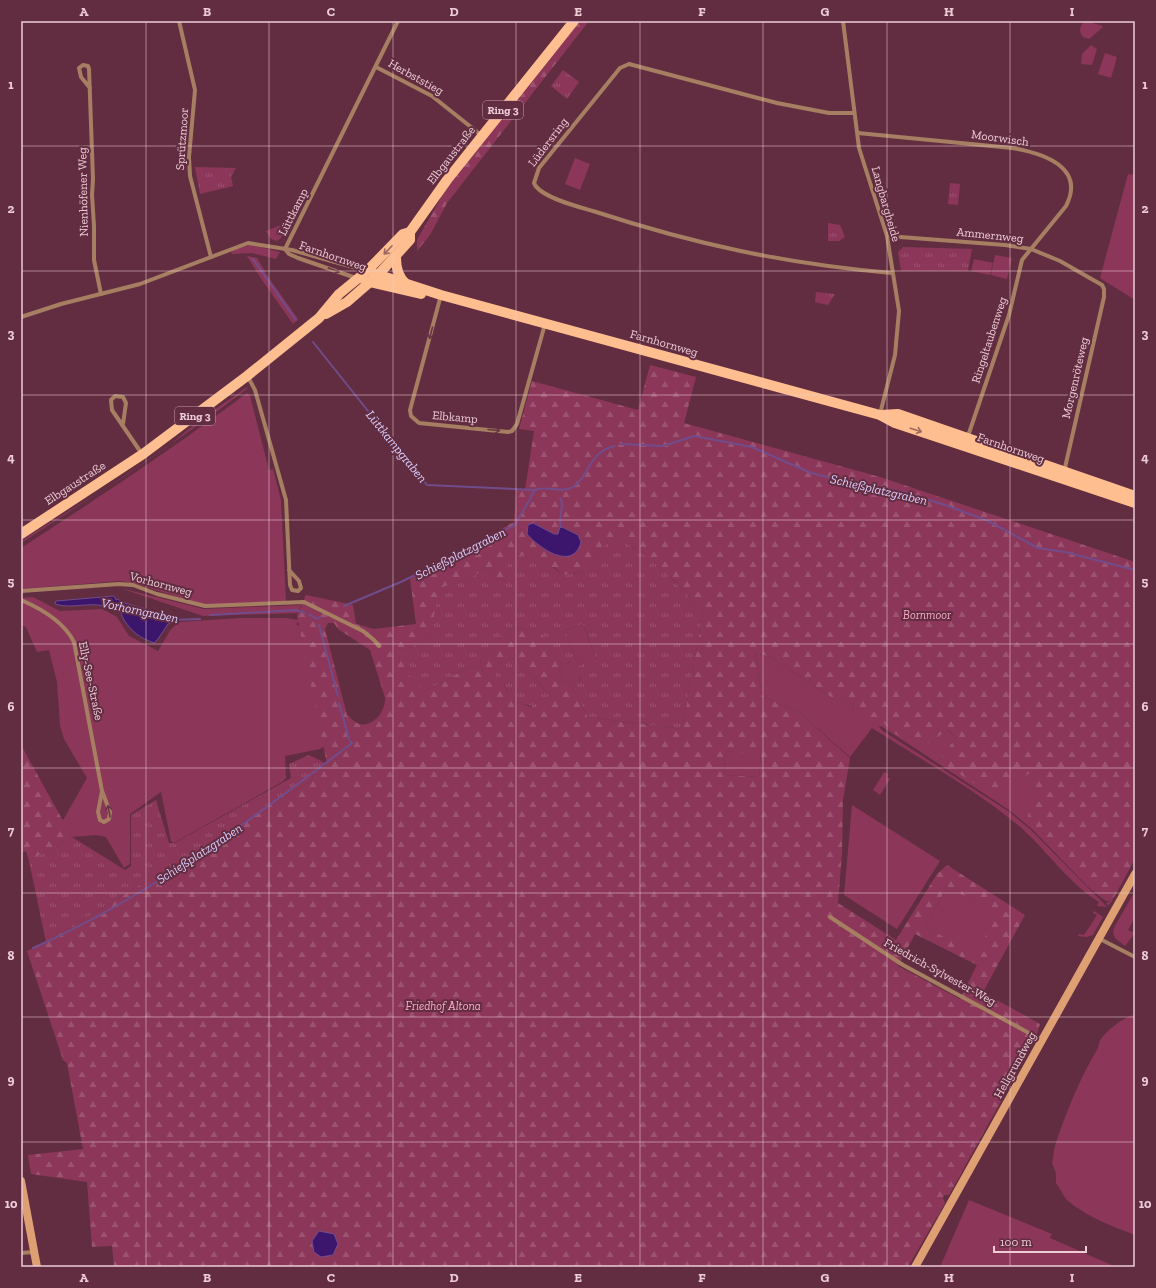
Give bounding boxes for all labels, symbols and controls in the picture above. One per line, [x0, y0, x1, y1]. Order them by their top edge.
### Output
text: A [80, 4, 89, 19]
text: B [203, 4, 211, 19]
text: C [327, 4, 335, 19]
text: D [449, 4, 459, 19]
text: E [574, 4, 582, 19]
text: F [698, 4, 706, 19]
text: G [821, 4, 830, 19]
text: H [944, 4, 954, 19]
text: I [1070, 4, 1075, 19]
street label: Herbststieg [386, 56, 446, 98]
text: 1 [8, 77, 14, 92]
text: 1 [1142, 77, 1148, 92]
road number: Ring 3 [483, 101, 523, 119]
street label: Sprützmoor [173, 107, 191, 171]
street label: Lüdersring [525, 114, 571, 169]
street label: Elbgaustraße [424, 123, 478, 187]
street label: Moorwisch [970, 127, 1030, 149]
street label: Nienhöfener Weg [75, 147, 91, 237]
street label: Langbargheide [869, 165, 904, 244]
street label: Lüttkamp [275, 186, 311, 238]
text: 2 [8, 201, 15, 216]
text: 2 [1142, 201, 1149, 216]
street label: Ammernweg [956, 225, 1025, 246]
street label: Farnhornweg [298, 238, 369, 274]
one-way arrow [383, 245, 393, 255]
one-way arrow [327, 267, 340, 274]
street label: Ringeltaubenweg [968, 295, 1010, 385]
text: 3 [8, 326, 15, 341]
one-way arrow [427, 326, 434, 339]
text: 3 [1142, 326, 1149, 341]
street label: Farnhornweg [628, 327, 700, 360]
street label: Morgenröteweg [1059, 336, 1091, 420]
road number: Ring 3 [175, 407, 215, 425]
water label: Lüttkampgraben [363, 407, 430, 486]
street label: Elbkamp [432, 408, 479, 426]
one-way arrow [487, 427, 500, 434]
one-way arrow [909, 427, 922, 434]
street label: Farnhornweg [976, 430, 1047, 466]
text: 4 [7, 450, 15, 465]
text: 4 [1141, 450, 1149, 465]
street label: Elbgaustraße [42, 458, 108, 508]
water label: Schießplatzgraben [829, 471, 929, 508]
water label: Schießplatzgraben [413, 524, 508, 583]
street label: Vorhornweg [127, 569, 194, 599]
text: 5 [8, 574, 15, 589]
text: 5 [1142, 574, 1149, 589]
water label: Vorhorngraben [100, 595, 180, 626]
park label: Bornmoor [903, 608, 952, 622]
street label: Elly-See-Straße [76, 640, 106, 722]
text: 6 [8, 699, 15, 714]
text: 6 [1142, 699, 1149, 714]
one-way arrow [104, 804, 112, 817]
water label: Schießplatzgraben [154, 820, 245, 887]
text: 7 [8, 823, 15, 838]
text: 7 [1142, 823, 1149, 838]
street label: Friedrich-Sylvester-Weg [882, 935, 999, 1009]
text: 8 [7, 948, 15, 963]
text: 8 [1141, 948, 1149, 963]
park label: Friedhof Altona [405, 999, 481, 1013]
street label: Hellgrundweg [991, 1029, 1039, 1101]
text: 9 [8, 1072, 15, 1087]
text: 9 [1142, 1072, 1149, 1087]
text: 10 [5, 1196, 18, 1211]
text: 10 [1139, 1196, 1152, 1211]
scale bar [994, 1228, 1086, 1254]
text: 100 m [1000, 1235, 1032, 1249]
text: A [80, 1270, 89, 1285]
text: B [203, 1270, 211, 1285]
text: C [327, 1270, 335, 1285]
text: D [449, 1270, 459, 1285]
text: E [574, 1270, 582, 1285]
text: F [698, 1270, 706, 1285]
text: G [821, 1270, 830, 1285]
text: H [944, 1270, 954, 1285]
text: I [1070, 1270, 1075, 1285]

